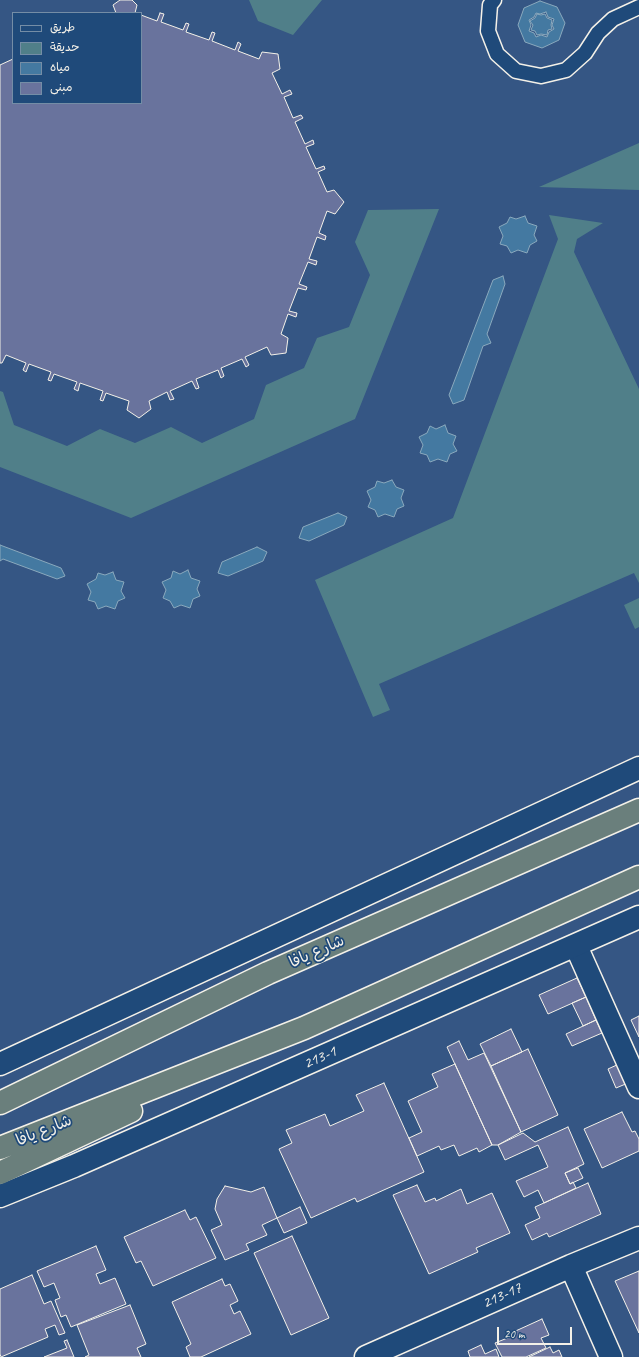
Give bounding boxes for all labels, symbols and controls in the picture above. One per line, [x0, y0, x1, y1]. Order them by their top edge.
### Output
legend [12, 12, 142, 104]
text: طريق [50, 19, 75, 35]
text: حديقة [50, 39, 79, 55]
text: مياه [50, 59, 70, 75]
text: مبنى [50, 79, 73, 95]
street label: شارع يافا [286, 931, 348, 973]
street label: 213-1 [301, 1042, 339, 1074]
street label: شارع يافا [13, 1111, 75, 1151]
street label: 213-17 [479, 1279, 525, 1313]
scale bar [499, 1319, 574, 1345]
text: 20 m [504, 1326, 524, 1342]

